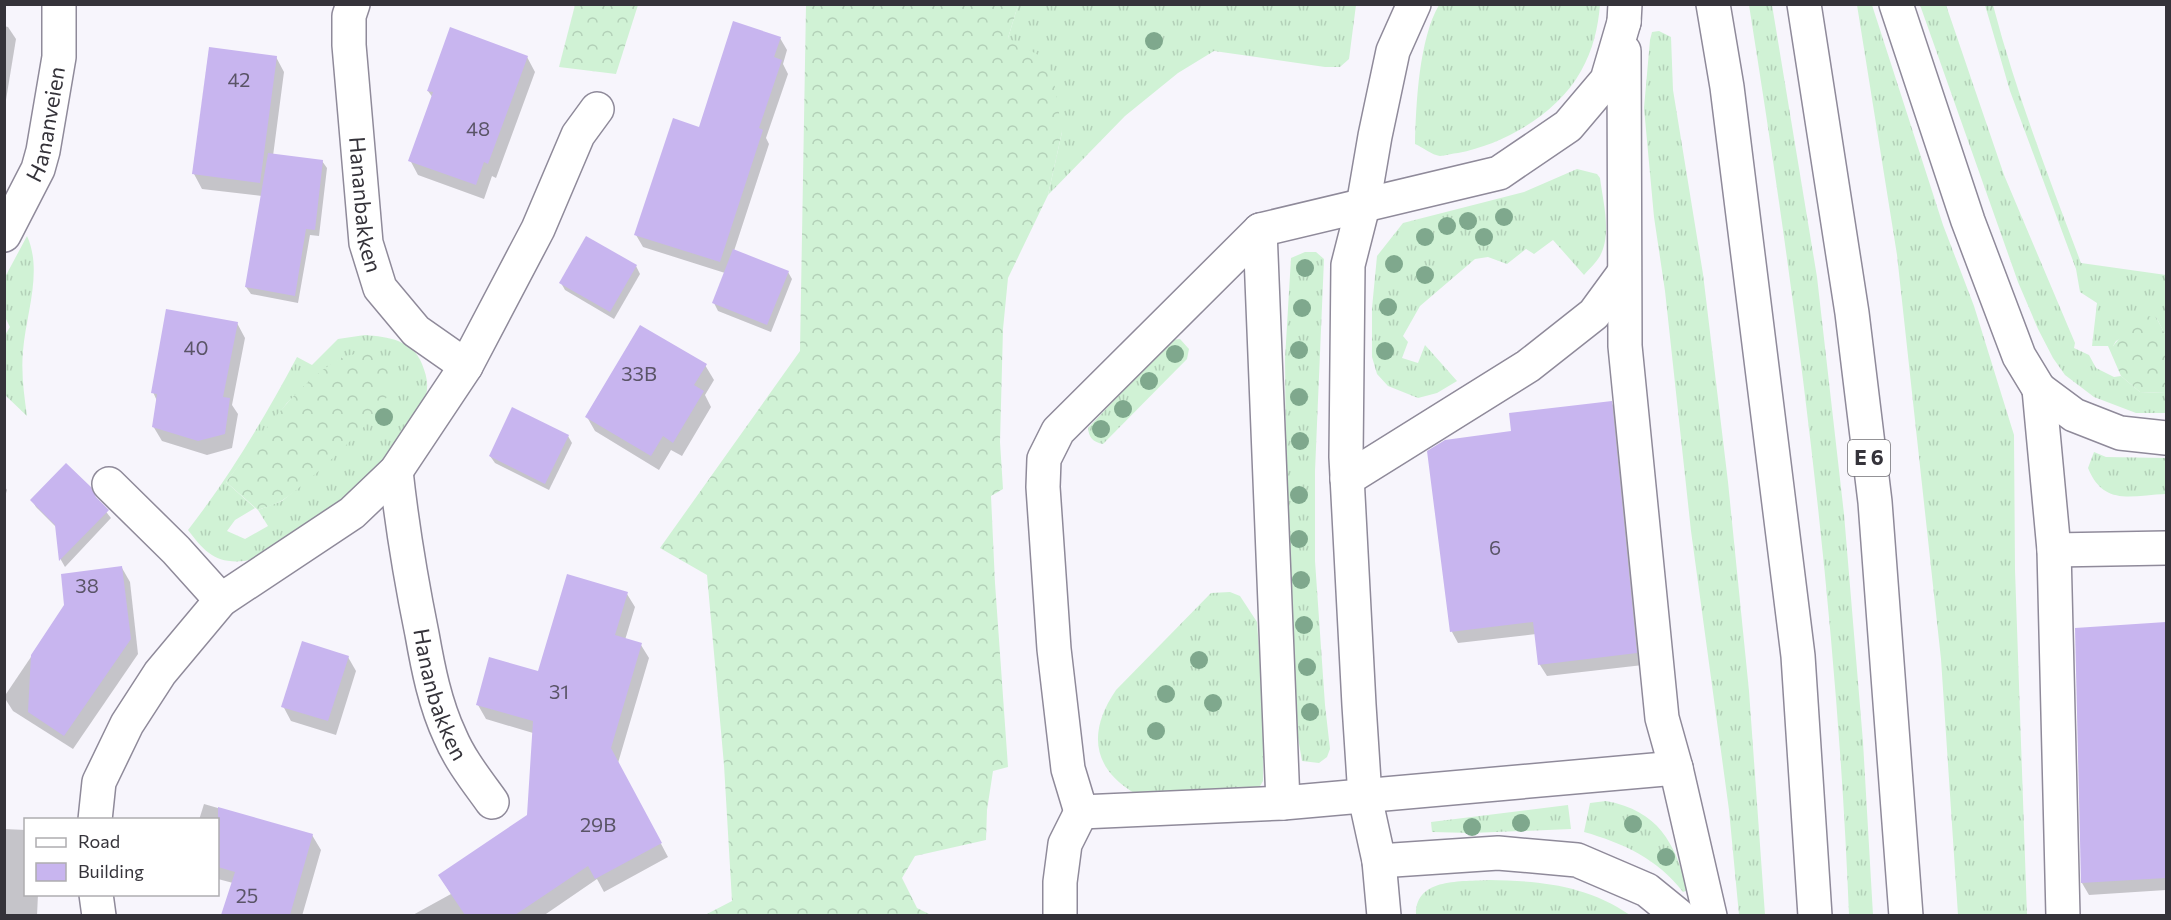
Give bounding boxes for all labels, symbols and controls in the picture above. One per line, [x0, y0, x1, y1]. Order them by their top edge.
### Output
street label: Hananveien [20, 64, 70, 186]
house number: 42 [228, 67, 250, 91]
house number: 48 [466, 116, 490, 140]
street label: Hananbakken [344, 135, 388, 276]
house number: 40 [183, 335, 209, 359]
house number: 33B [621, 361, 657, 385]
road number: E 6 [1848, 440, 1890, 476]
house number: 6 [1489, 535, 1501, 559]
house number: 38 [75, 573, 99, 597]
street label: Hananbakken [408, 626, 474, 765]
house number: 31 [549, 679, 569, 703]
house number: 29B [580, 812, 616, 836]
legend [24, 818, 219, 896]
text: Road [78, 830, 120, 852]
text: Building [78, 860, 144, 882]
house number: 25 [236, 883, 258, 907]

